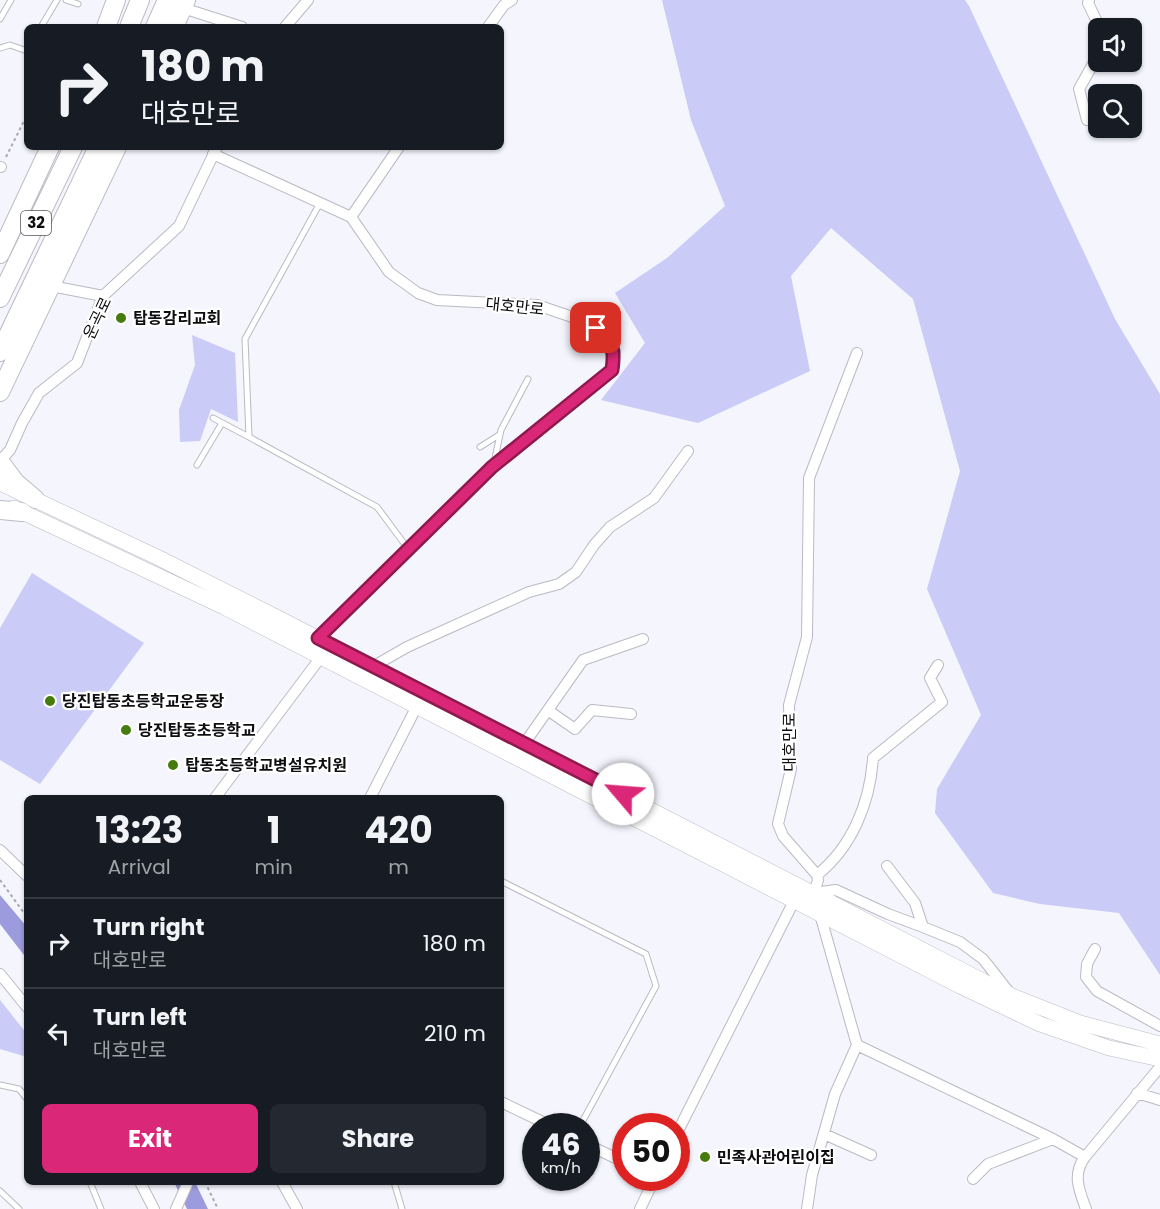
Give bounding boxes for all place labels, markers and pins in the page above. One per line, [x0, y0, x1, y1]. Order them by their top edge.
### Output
pin [570, 302, 621, 353]
place label: 탑동감리교회 [133, 307, 221, 330]
marker: 탑동감리교회 [114, 311, 128, 325]
place label: 당진탑동초등학교운동장 [62, 690, 224, 713]
marker: 당진탑동초등학교운동장 [43, 694, 57, 708]
place label: 당진탑동초등학교 [138, 719, 256, 742]
marker: 당진탑동초등학교 [119, 723, 133, 737]
place label: 탑동초등학교병설유치원 [185, 754, 347, 777]
marker: 탑동초등학교병설유치원 [166, 758, 180, 772]
place label: 민족사관어린이집 [717, 1146, 835, 1169]
marker: 민족사관어린이집 [698, 1150, 712, 1164]

